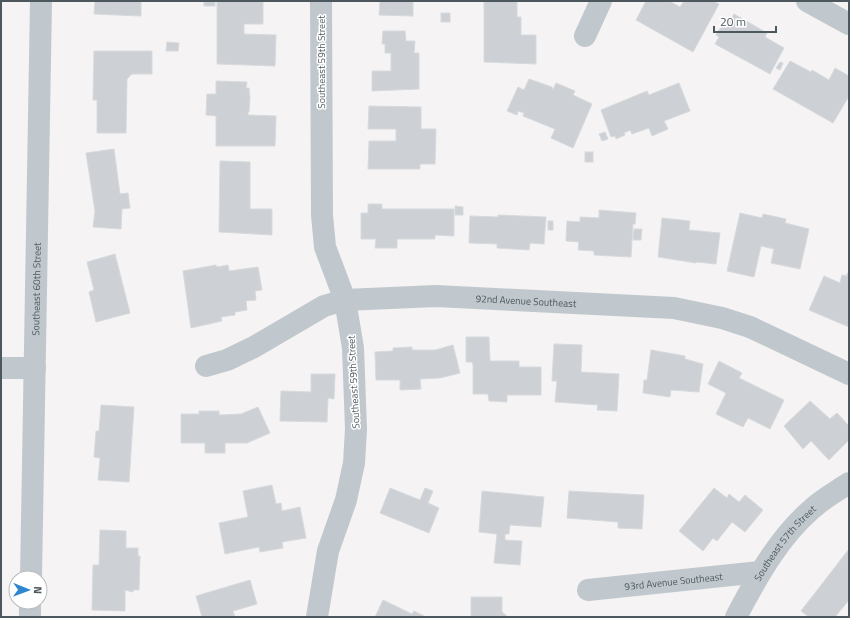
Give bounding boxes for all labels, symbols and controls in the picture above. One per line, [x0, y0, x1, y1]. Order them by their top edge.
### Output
scale bar [714, 8, 776, 34]
text: 20 m [720, 12, 746, 31]
street label: Southeast 59th Street [314, 15, 329, 109]
street label: Southeast 60th Street [28, 242, 45, 336]
street label: 92nd Avenue Southeast [475, 291, 577, 311]
street label: Southeast 59th Street [344, 334, 363, 429]
street label: Southeast 57th Street [750, 501, 820, 584]
street label: 93rd Avenue Southeast [624, 569, 724, 594]
north arrow [8, 570, 48, 610]
text: N [30, 586, 46, 594]

